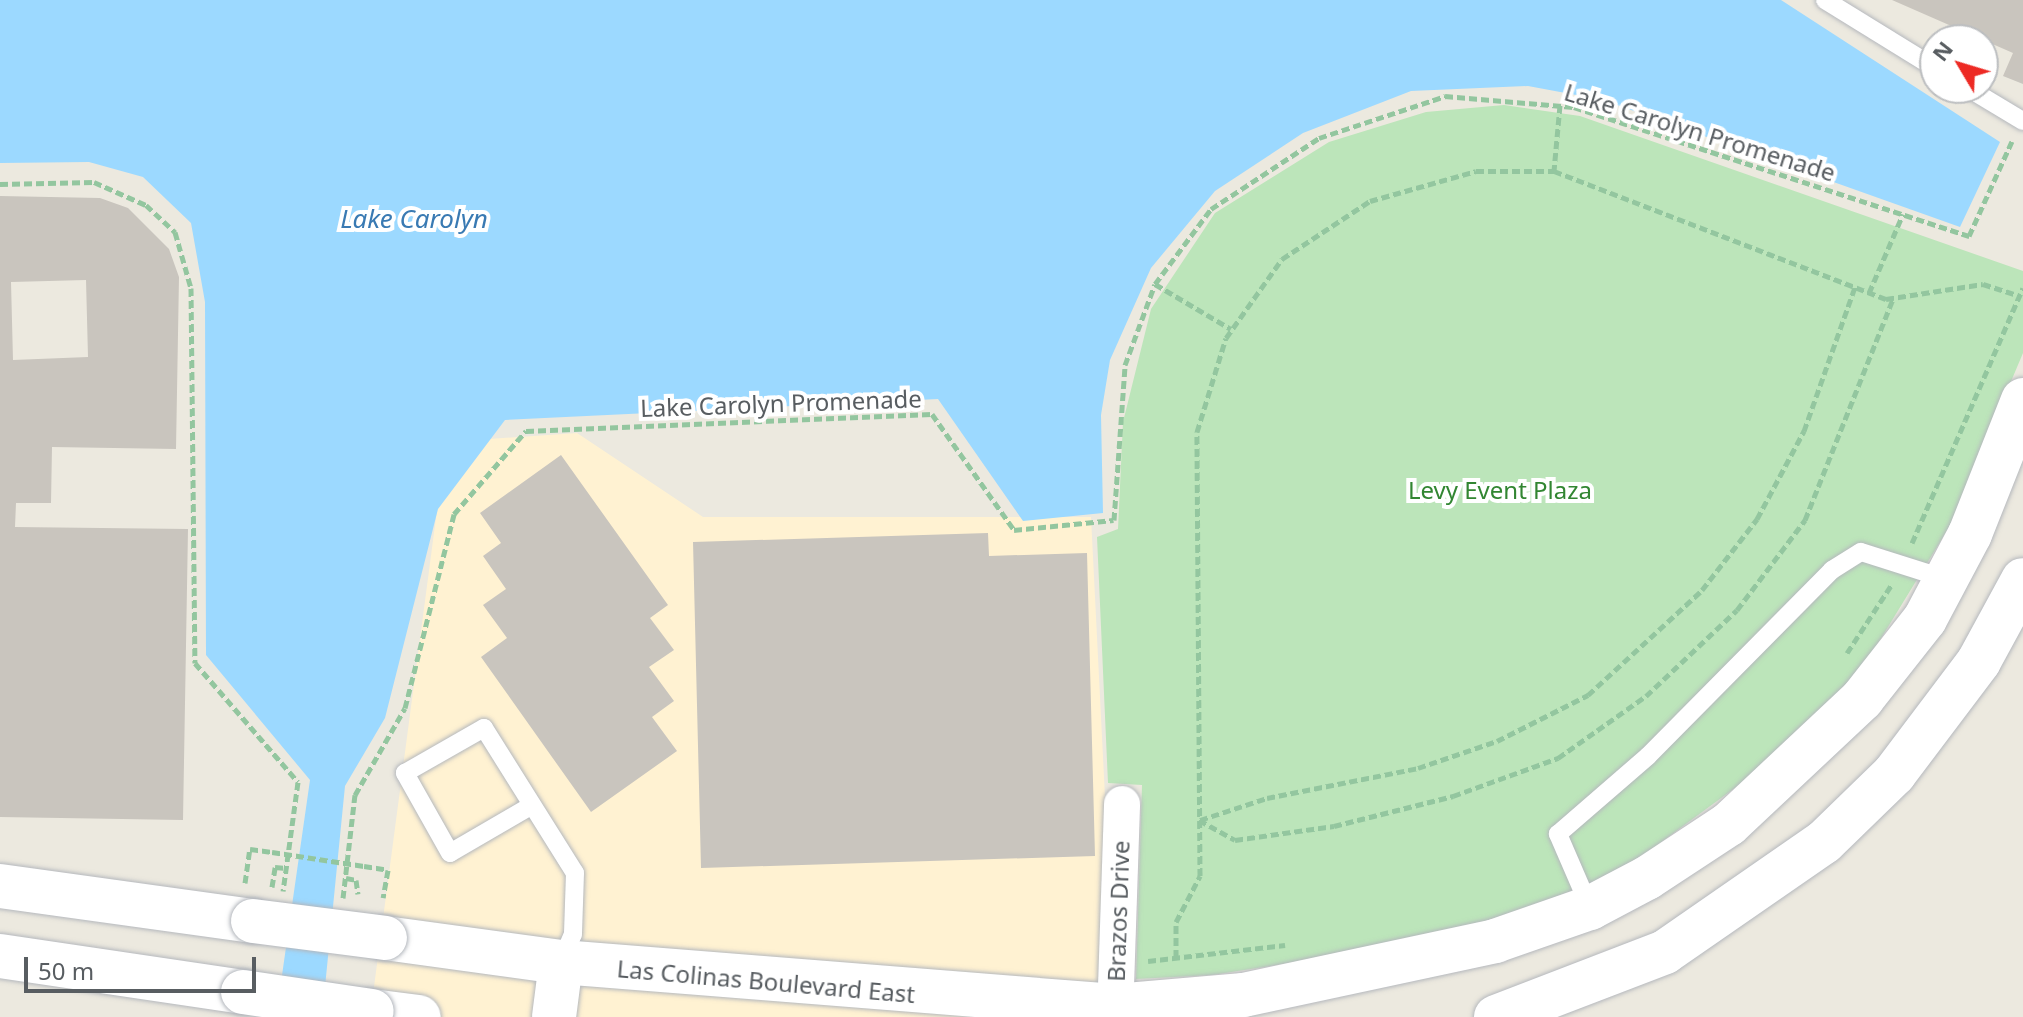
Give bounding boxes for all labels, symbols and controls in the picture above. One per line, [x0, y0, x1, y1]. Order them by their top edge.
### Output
north arrow [1919, 24, 1999, 104]
text: N [1924, 34, 1959, 67]
street label: Lake Carolyn Promenade [1561, 77, 1839, 187]
water label: Lake Carolyn [340, 203, 488, 235]
street label: Lake Carolyn Promenade [640, 384, 922, 422]
park label: Levy Event Plaza [1408, 476, 1592, 504]
street label: Brazos Drive [1101, 840, 1135, 982]
scale bar [28, 941, 260, 991]
text: 50 m [38, 954, 94, 987]
street label: Las Colinas Boulevard East [616, 954, 916, 1008]

